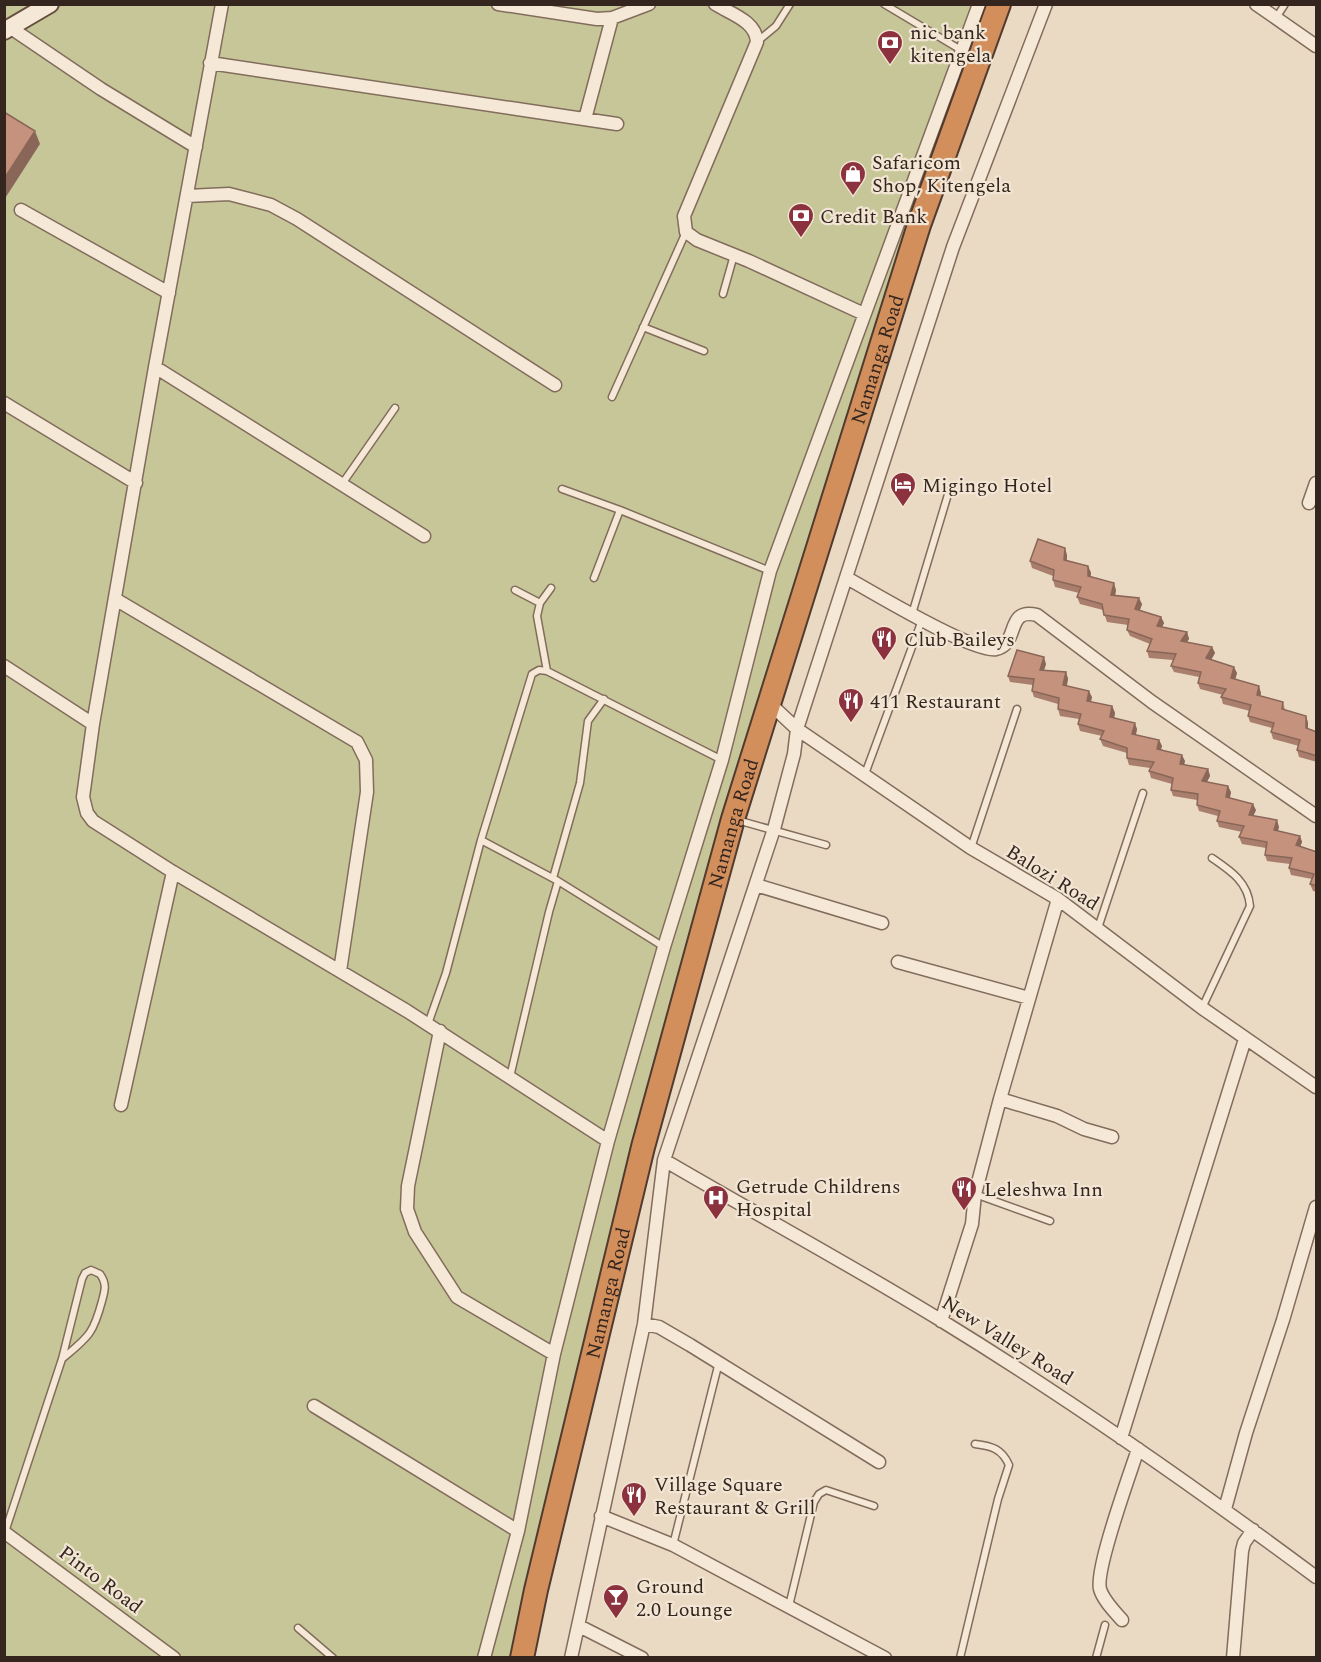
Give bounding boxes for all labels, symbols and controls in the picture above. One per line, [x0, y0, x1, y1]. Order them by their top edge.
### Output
place label: nic bank kitengela [910, 18, 992, 71]
bank icon: nic bank kitengela [875, 28, 905, 66]
place label: Safaricom Shop, Kitengela [872, 148, 1011, 201]
shop icon: Safaricom Shop, Kitengela [838, 159, 868, 197]
bank icon: Credit Bank [786, 201, 816, 239]
place label: Credit Bank [820, 202, 927, 232]
street label: Namanga Road [843, 291, 912, 428]
hotel icon: Migingo Hotel [888, 470, 918, 508]
place label: Migingo Hotel [922, 471, 1052, 501]
restaurant icon: Club Baileys [869, 624, 899, 662]
place label: Club Baileys [904, 625, 1015, 655]
restaurant icon: 411 Restaurant [836, 686, 866, 724]
place label: 411 Restaurant [870, 687, 1001, 717]
street label: Namanga Road [701, 755, 767, 892]
street label: Balozi Road [1000, 837, 1105, 918]
place label: Getrude Childrens Hospital [736, 1172, 901, 1225]
restaurant icon: Leleshwa Inn [949, 1174, 979, 1212]
place label: Leleshwa Inn [984, 1175, 1103, 1205]
hospital icon: Getrude Childrens Hospital [701, 1183, 731, 1221]
street label: Namanga Road [578, 1224, 639, 1362]
street label: New Valley Road [936, 1288, 1079, 1393]
place label: Village Square Restaurant & Grill [654, 1470, 815, 1523]
restaurant icon: Village Square Restaurant & Grill [619, 1480, 649, 1518]
street label: Pinto Road [52, 1538, 149, 1621]
place label: Ground 2.0 Lounge [636, 1572, 733, 1625]
bar icon: Ground 2.0 Lounge [601, 1582, 631, 1620]

